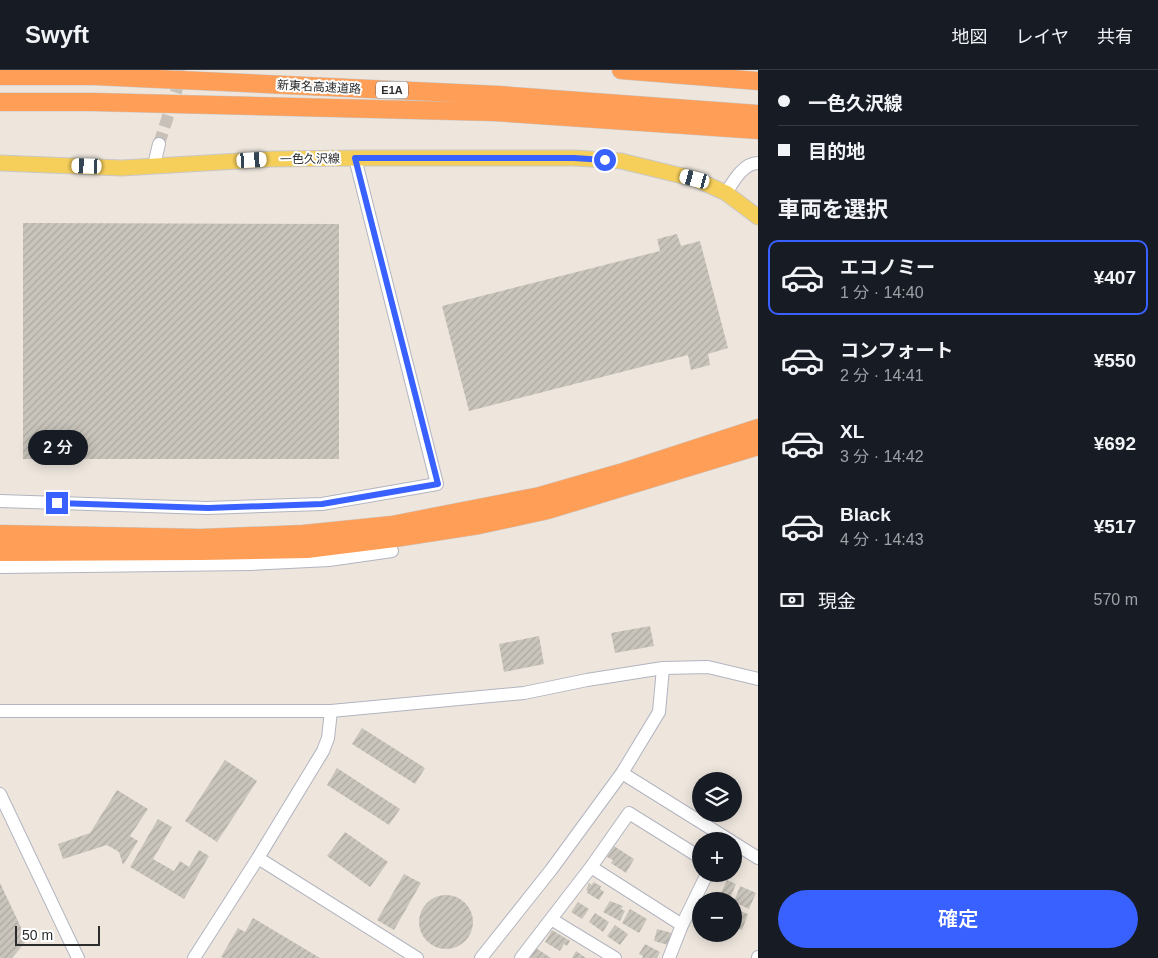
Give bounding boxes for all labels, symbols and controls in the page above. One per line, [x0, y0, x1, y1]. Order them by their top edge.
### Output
text: Swyft [25, 21, 89, 48]
text: 地図 [952, 27, 988, 47]
text: レイヤ [1016, 27, 1069, 47]
text: 共有 [1097, 27, 1133, 47]
street label: 新東名高速道路 [277, 78, 361, 96]
road number: E1A [376, 82, 408, 98]
text: 一色久沢線 [808, 93, 903, 114]
text: 目的地 [808, 141, 865, 162]
route start [594, 149, 616, 171]
street label: 一色久沢線 [280, 151, 340, 167]
car [236, 152, 267, 168]
car [71, 158, 102, 174]
car [678, 168, 711, 190]
text: 車両を選択 [778, 197, 888, 222]
icon: car [780, 255, 825, 300]
text: エコノミー [840, 257, 935, 278]
text: ¥407 [1094, 267, 1136, 288]
text: 1 分 · 14:40 [840, 284, 924, 301]
icon: car [780, 338, 825, 383]
text: コンフォート [840, 340, 953, 361]
text: ¥550 [1094, 350, 1136, 371]
text: 2 分 · 14:41 [840, 367, 924, 384]
icon: car [780, 421, 825, 466]
text: XL [840, 421, 864, 442]
callout: 2 分 [27, 430, 87, 466]
text: ¥692 [1094, 433, 1136, 454]
text: 2 分 [43, 439, 73, 456]
text: 3 分 · 14:42 [840, 448, 924, 465]
route end [46, 492, 68, 514]
icon: car [780, 504, 825, 549]
text: Black [840, 504, 891, 525]
text: ¥517 [1094, 516, 1136, 537]
text: 4 分 · 14:43 [840, 531, 924, 548]
icon: cash [778, 586, 806, 614]
text: 現金 [818, 591, 856, 612]
text: 570 m [1094, 591, 1138, 608]
map controls [692, 772, 742, 942]
button: layers [692, 772, 742, 822]
button: + [692, 832, 742, 882]
button: 確定 [778, 890, 1138, 948]
button: − [692, 892, 742, 942]
scale bar [15, 923, 100, 946]
text: 50 m [22, 927, 53, 943]

